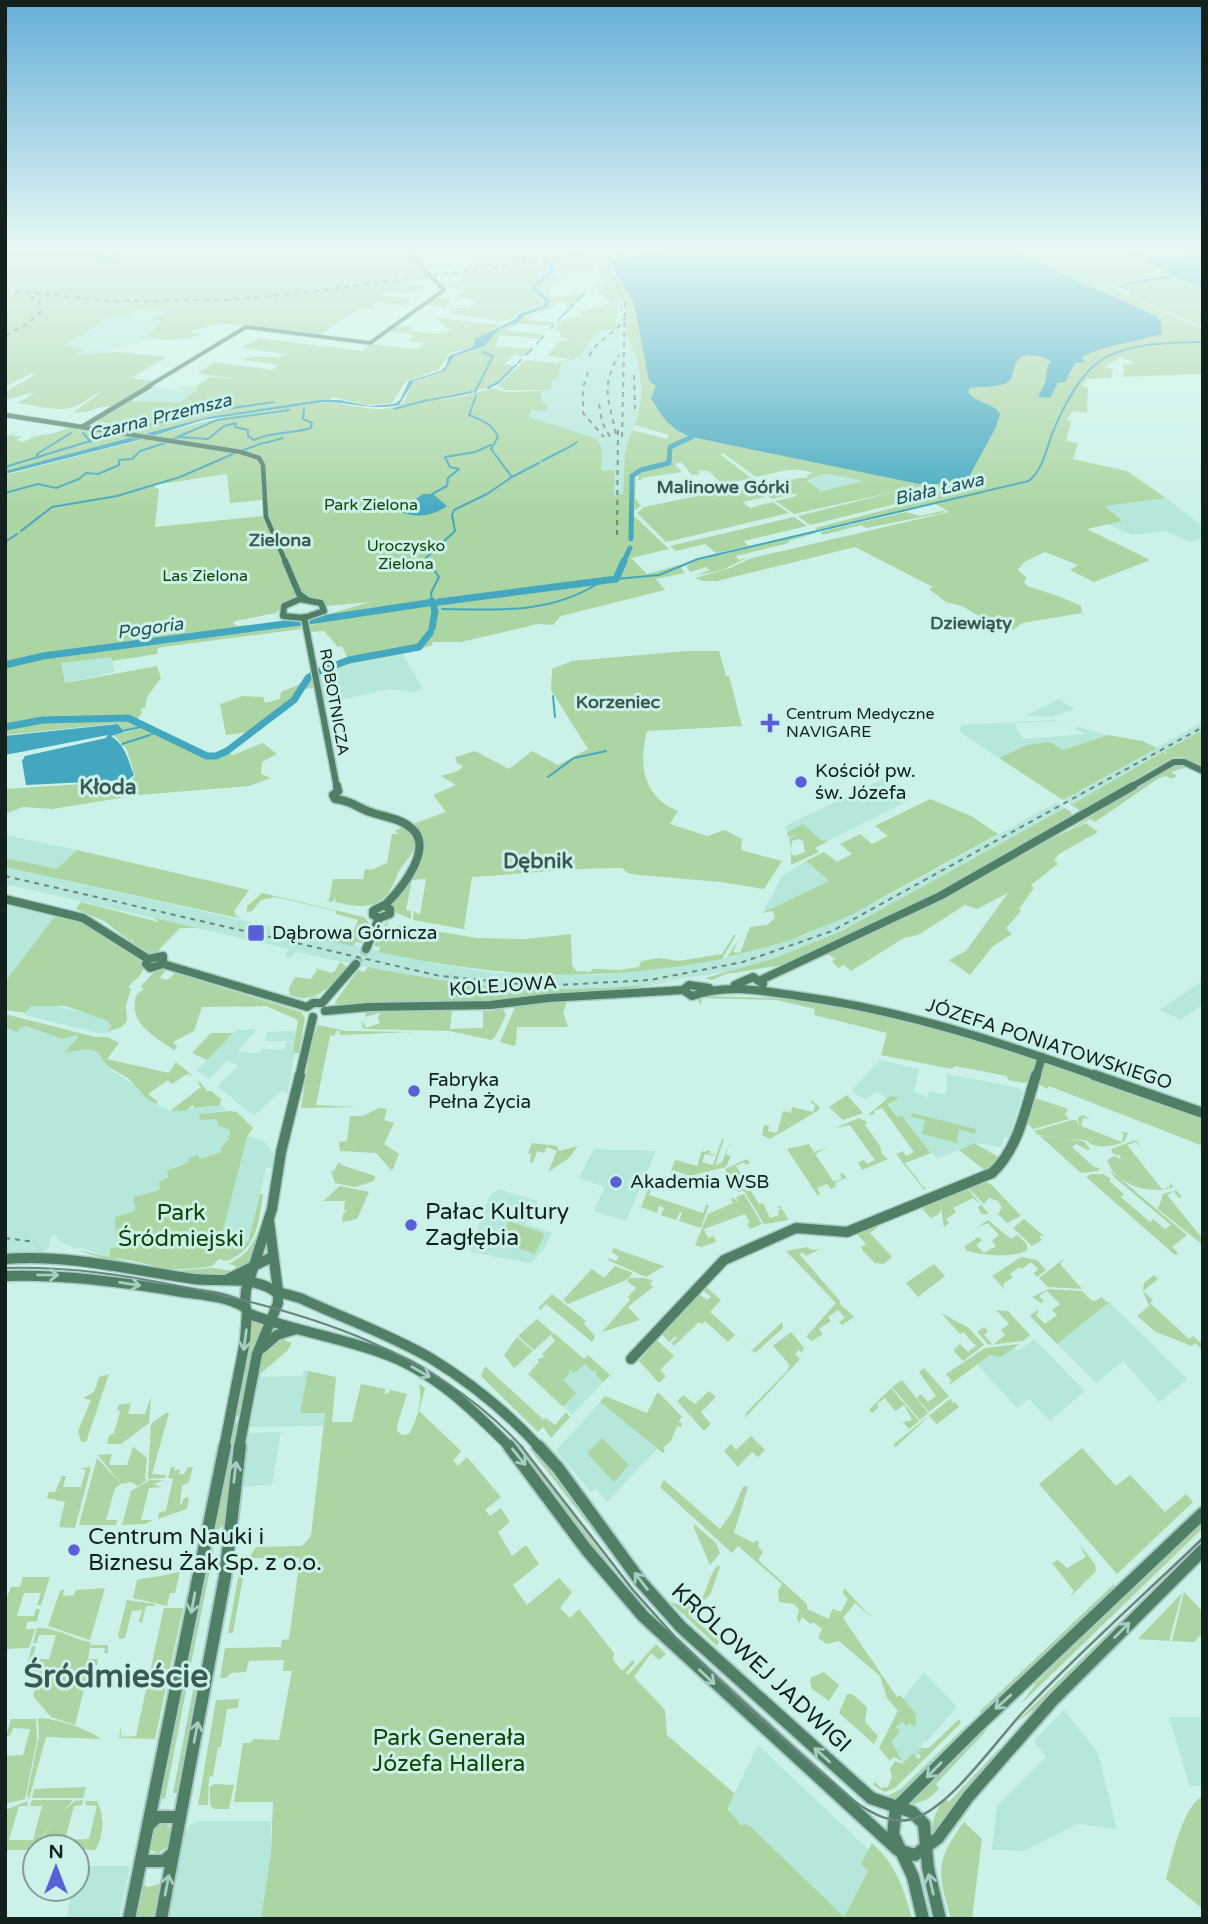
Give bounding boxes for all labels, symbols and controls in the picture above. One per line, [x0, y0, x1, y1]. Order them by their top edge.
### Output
water label: Czarna Przemsza [86, 388, 235, 445]
water label: Biała Ława [892, 468, 987, 510]
district label: Malinowe Górki [656, 476, 790, 498]
park label: Park Zielona [324, 495, 418, 515]
district label: Zielona [249, 529, 311, 551]
park label: Uroczysko Zielona [367, 536, 445, 574]
park label: Las Zielona [162, 566, 248, 586]
water label: Pogoria [115, 612, 185, 644]
district label: Dziewiąty [930, 612, 1012, 634]
street label: ROBOTNICZA [315, 647, 353, 757]
district label: Korzeniec [576, 691, 661, 713]
place label: Centrum Medyczne NAVIGARE [786, 704, 934, 742]
marker: Centrum Medyczne NAVIGARE [760, 713, 780, 733]
place label: Kościół pw. św. Józefa [815, 760, 916, 804]
marker: Kościół pw. św. Józefa [793, 774, 809, 790]
district label: Kłoda [79, 775, 137, 800]
district label: Dębnik [503, 849, 574, 874]
place label: Dąbrowa Górnicza [272, 922, 437, 944]
marker: Dąbrowa Górnicza [246, 923, 266, 943]
street label: KOLEJOWA [448, 971, 558, 1001]
street label: JÓZEFA PONIATOWSKIEGO [923, 993, 1175, 1094]
place label: Fabryka Pełna Życia [428, 1069, 531, 1113]
marker: Fabryka Pełna Życia [406, 1083, 422, 1099]
place label: Akademia WSB [630, 1171, 770, 1193]
marker: Akademia WSB [608, 1174, 624, 1190]
place label: Pałac Kultury Zagłębia [425, 1198, 569, 1252]
park label: Park Śródmiejski [118, 1199, 244, 1253]
marker: Pałac Kultury Zagłębia [403, 1217, 419, 1233]
one-way arrow [36, 1268, 59, 1282]
one-way arrow [118, 1278, 141, 1291]
one-way arrow [238, 1328, 251, 1351]
one-way arrow [410, 1365, 430, 1379]
one-way arrow [512, 1447, 527, 1465]
one-way arrow [229, 1461, 242, 1484]
place label: Centrum Nauki i Biznesu Żak Sp. z o.o. [88, 1523, 322, 1577]
marker: Centrum Nauki i Biznesu Żak Sp. z o.o. [66, 1542, 82, 1558]
one-way arrow [633, 1572, 648, 1590]
street label: KRÓLOWEJ JADWIGI [665, 1577, 857, 1759]
one-way arrow [186, 1591, 200, 1614]
one-way arrow [1113, 1622, 1130, 1639]
district label: Śródmieście [24, 1656, 208, 1696]
one-way arrow [698, 1669, 716, 1685]
one-way arrow [994, 1694, 1012, 1710]
one-way arrow [190, 1722, 203, 1744]
park label: Park Generała Józefa Hallera [372, 1724, 526, 1778]
one-way arrow [813, 1747, 831, 1763]
one-way arrow [926, 1761, 943, 1778]
north arrow [21, 1833, 91, 1903]
text: N [48, 1841, 64, 1863]
one-way arrow [924, 1873, 938, 1896]
one-way arrow [161, 1874, 174, 1897]

